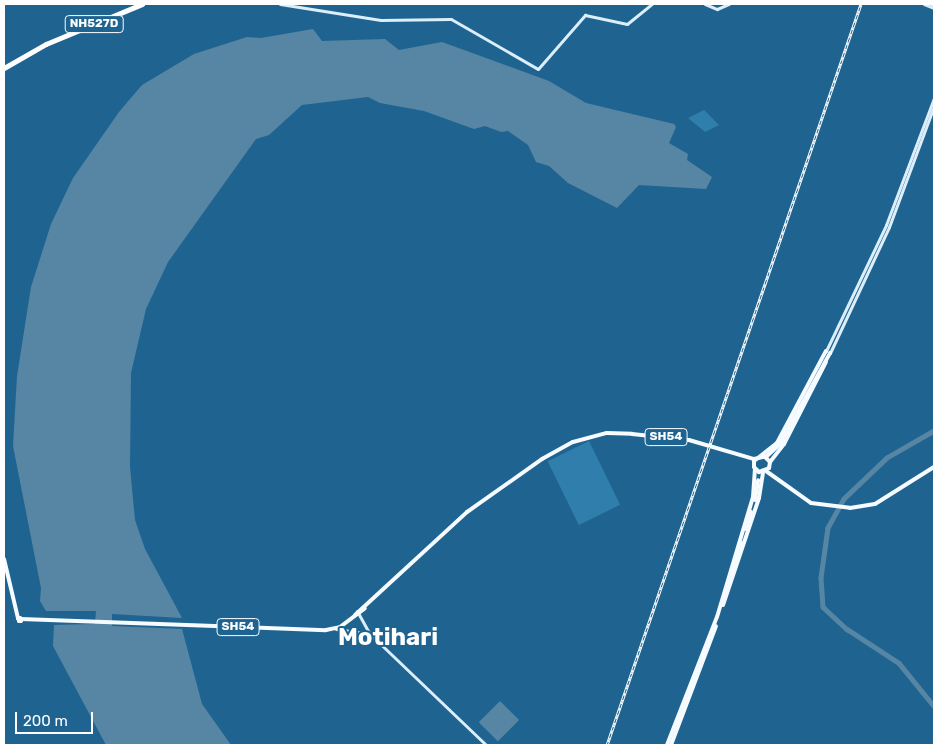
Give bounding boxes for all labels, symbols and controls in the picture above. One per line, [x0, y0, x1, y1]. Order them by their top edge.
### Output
road number: NH527D [64, 14, 124, 34]
road number: SH54 [644, 428, 688, 447]
road number: SH54 [216, 618, 260, 636]
district label: Motihari [338, 624, 438, 652]
scale bar [18, 702, 95, 734]
text: 200 m [23, 712, 68, 730]

